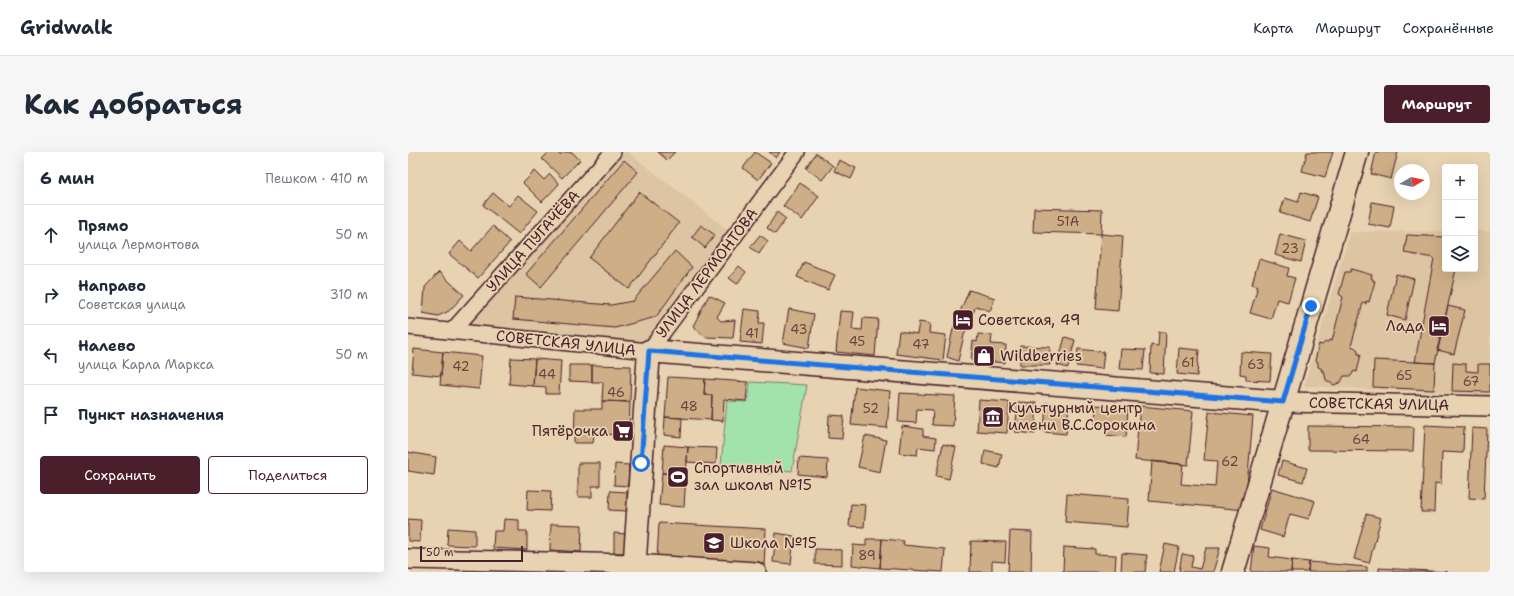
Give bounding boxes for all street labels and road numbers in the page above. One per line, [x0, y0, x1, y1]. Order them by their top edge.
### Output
street label: УЛИЦА ПУГАЧЁВА [482, 186, 584, 296]
street label: УЛИЦА ЛЕРМОНТОВА [652, 204, 762, 342]
street label: СОВЕТСКАЯ УЛИЦА [495, 326, 637, 360]
street label: СОВЕТСКАЯ УЛИЦА [1309, 393, 1450, 415]

